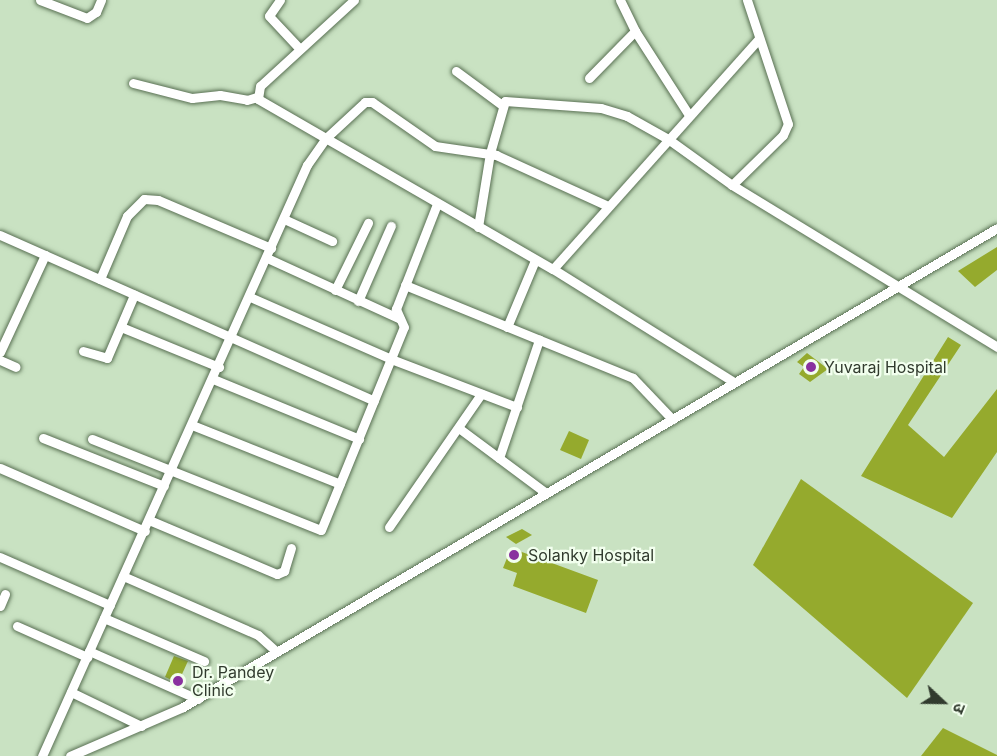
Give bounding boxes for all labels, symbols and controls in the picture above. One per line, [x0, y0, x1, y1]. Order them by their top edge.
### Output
place label: Yuvaraj Hospital [824, 357, 947, 377]
marker: Yuvaraj Hospital [802, 358, 820, 376]
place label: Solanky Hospital [528, 545, 654, 565]
marker: Solanky Hospital [505, 546, 523, 564]
place label: Dr. Pandey Clinic [192, 662, 274, 700]
marker: Dr. Pandey Clinic [169, 672, 187, 690]
north arrow [913, 672, 973, 732]
text: उ [949, 701, 971, 717]

